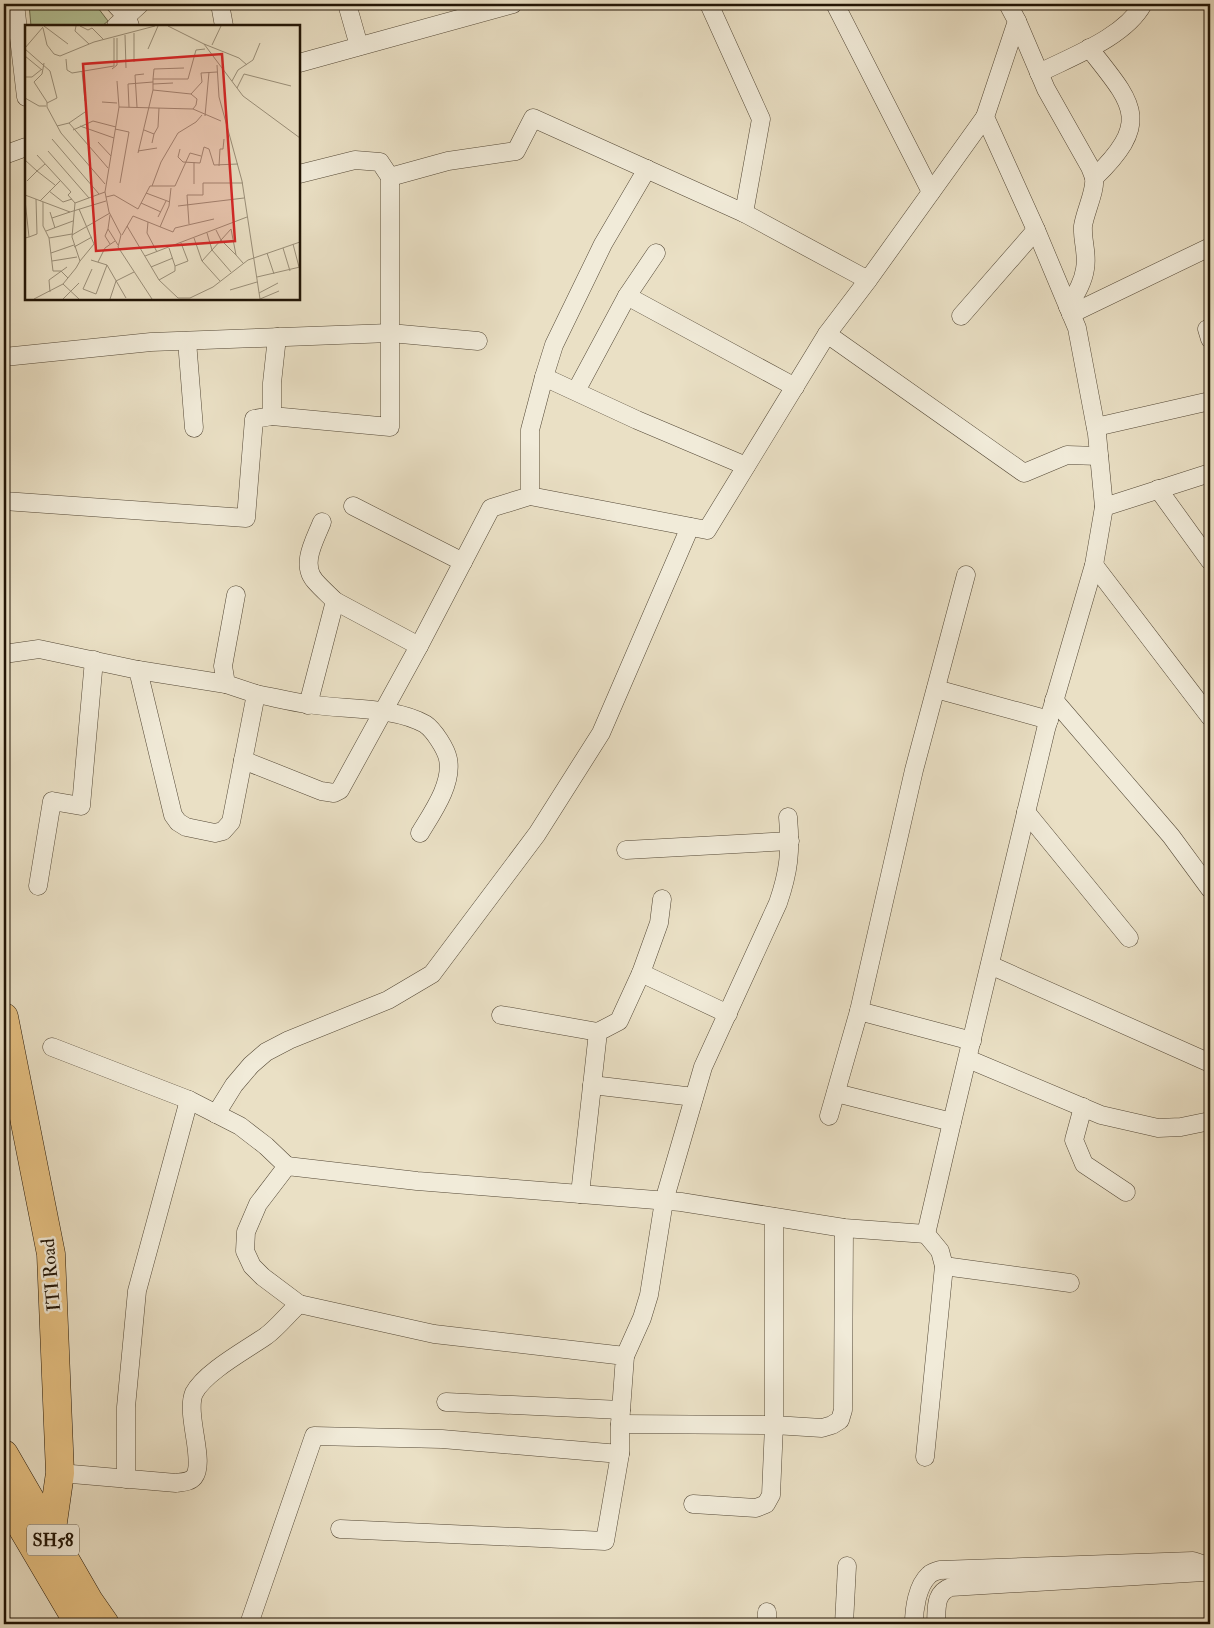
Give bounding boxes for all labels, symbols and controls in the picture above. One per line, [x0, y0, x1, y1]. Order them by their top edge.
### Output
inset map [25, 25, 300, 300]
street label: ITI Road [36, 1237, 66, 1312]
road number: SH58 [27, 1524, 79, 1556]

